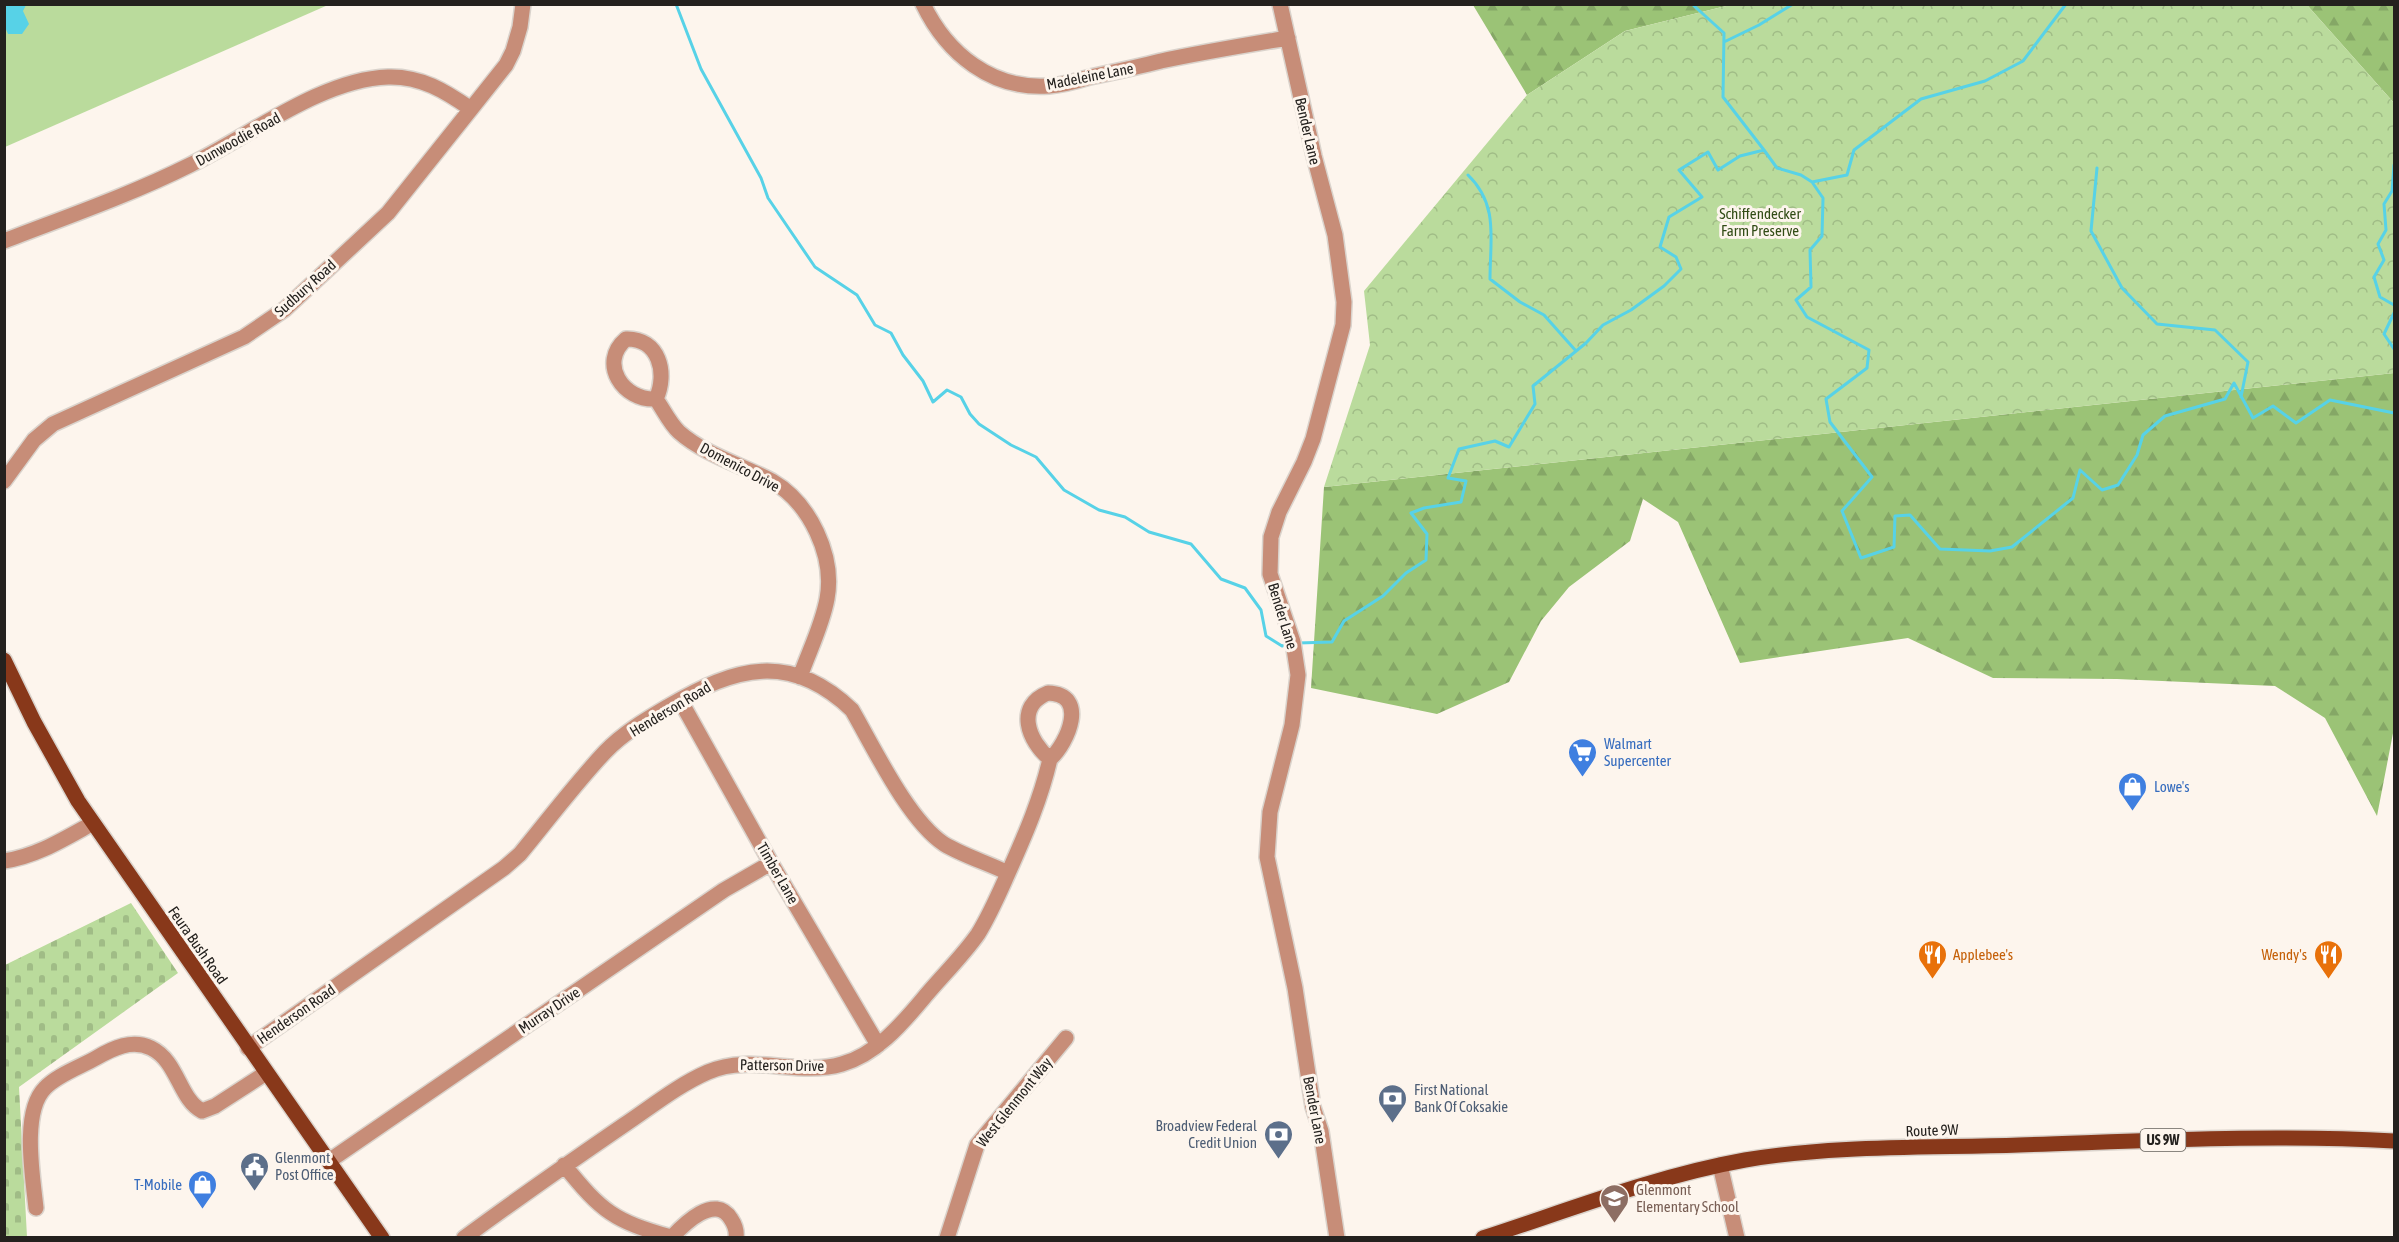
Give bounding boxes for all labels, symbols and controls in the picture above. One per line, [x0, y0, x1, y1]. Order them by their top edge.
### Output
street label: Madeleine Lane [1045, 59, 1135, 93]
street label: Bender Lane [1292, 96, 1324, 166]
street label: Dunwoodie Road [193, 109, 283, 169]
park label: Schiffendecker Farm Preserve [1719, 205, 1801, 239]
street label: Sudbury Road [271, 256, 339, 320]
street label: Domenico Drive [697, 439, 783, 495]
street label: Bender Lane [1265, 581, 1301, 651]
street label: Henderson Road [626, 678, 714, 740]
place label: Walmart Supercenter [1604, 735, 1672, 769]
supermarket icon: Walmart Supercenter [1567, 736, 1599, 778]
shop icon: Lowe's [2117, 770, 2149, 812]
place label: Lowe's [2154, 778, 2190, 795]
street label: Timber Lane [754, 839, 802, 907]
street label: Feura Bush Road [165, 903, 231, 987]
restaurant icon: Applebee's [1916, 938, 1948, 980]
restaurant icon: Wendy's [2312, 938, 2344, 980]
place label: Applebee's [1953, 946, 2013, 963]
place label: Wendy's [2261, 946, 2307, 963]
street label: Henderson Road [254, 981, 338, 1047]
street label: Murray Drive [515, 983, 583, 1037]
street label: West Glenmont Way [973, 1054, 1055, 1150]
street label: Patterson Drive [740, 1056, 825, 1074]
street label: Bender Lane [1300, 1075, 1330, 1145]
place label: First National Bank Of Coksakie [1414, 1081, 1508, 1115]
bank icon: First National Bank Of Coksakie [1377, 1082, 1409, 1124]
place label: Broadview Federal Credit Union [1156, 1117, 1257, 1151]
bank icon: Broadview Federal Credit Union [1262, 1118, 1294, 1160]
street label: Route 9W [1905, 1121, 1959, 1139]
road number: US 9W [2140, 1129, 2186, 1151]
place label: Glenmont Post Office [275, 1149, 334, 1183]
public building icon: Glenmont Post Office [238, 1150, 270, 1192]
shop icon: T-Mobile [187, 1168, 219, 1210]
place label: T-Mobile [134, 1176, 182, 1193]
place label: Glenmont Elementary School [1636, 1181, 1739, 1215]
school or university icon: Glenmont Elementary School [1599, 1182, 1631, 1224]

